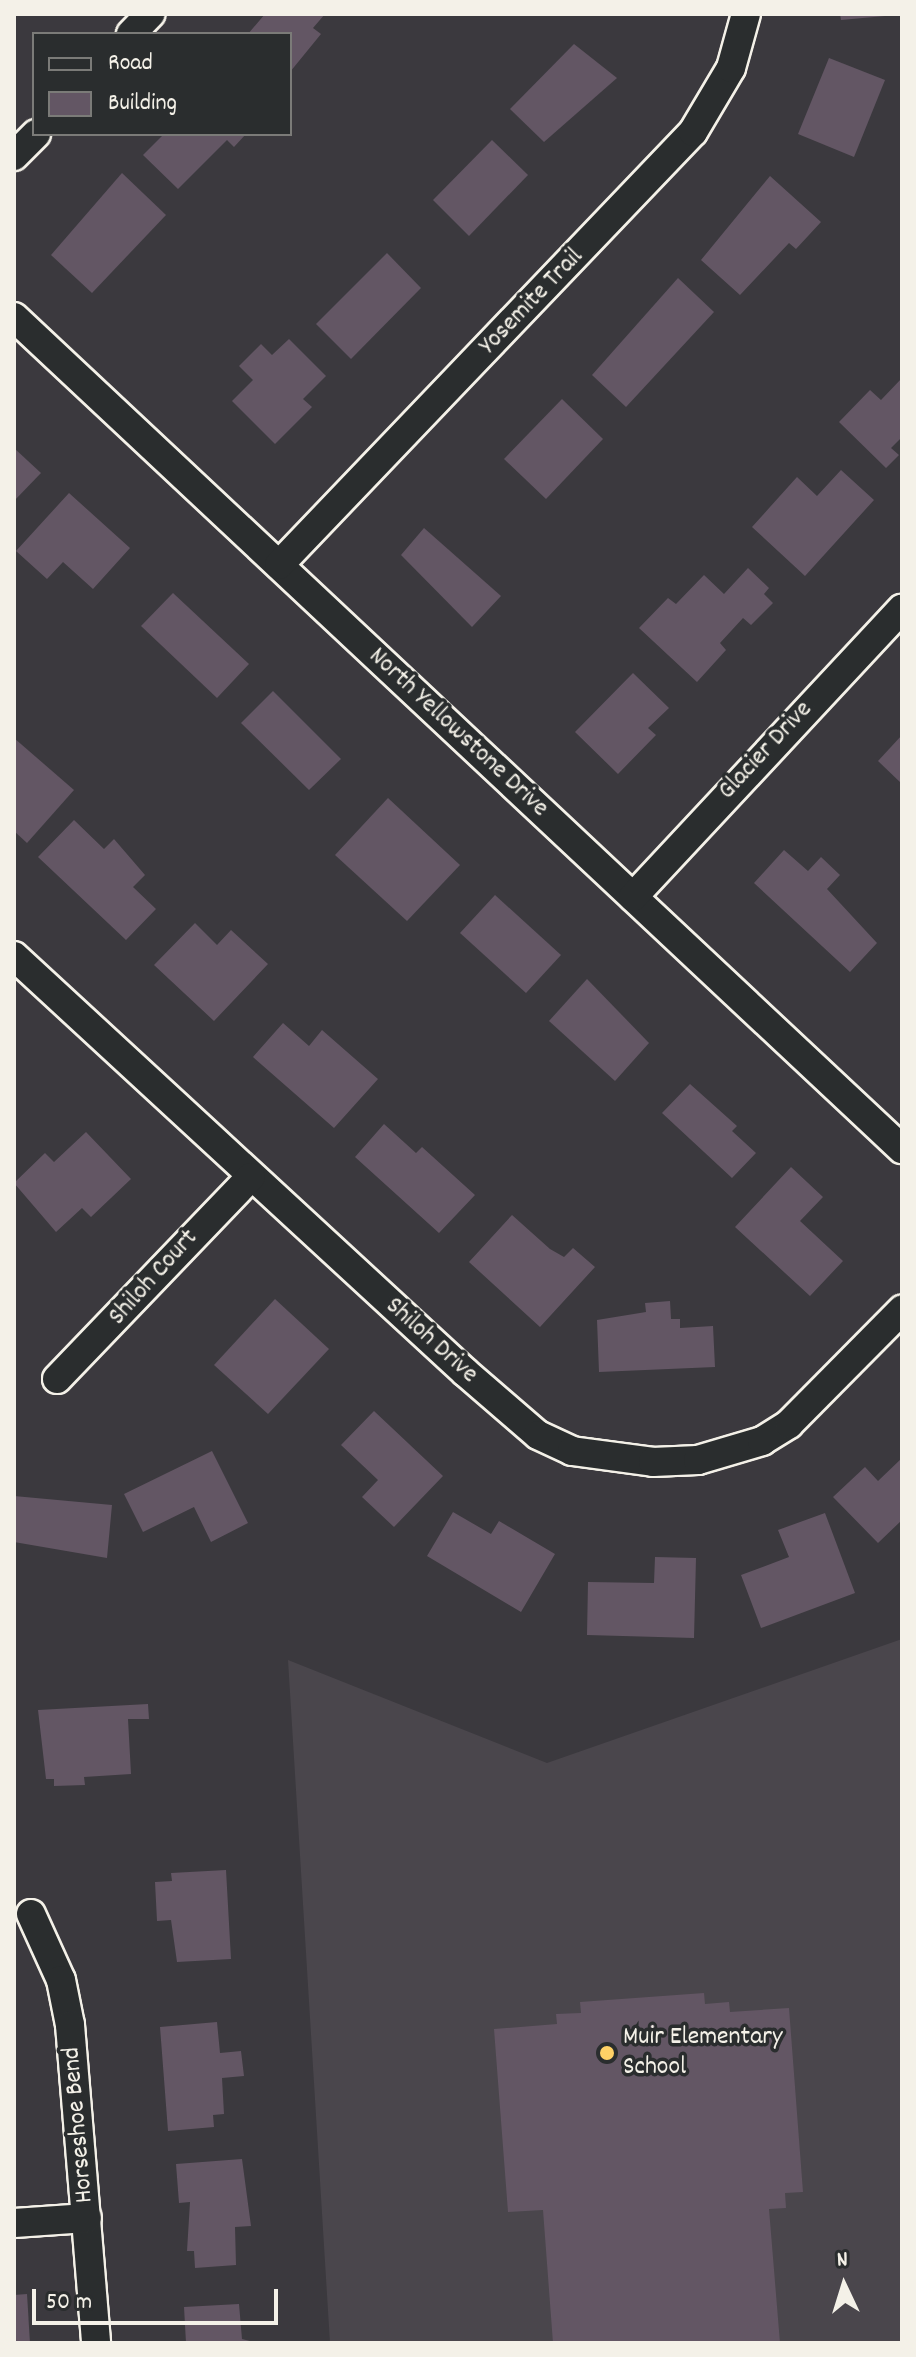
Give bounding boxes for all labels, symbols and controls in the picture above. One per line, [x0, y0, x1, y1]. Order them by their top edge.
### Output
legend [32, 32, 292, 136]
text: Road [108, 47, 153, 81]
text: Building [108, 87, 177, 121]
street label: Yosemite Trail [473, 242, 591, 362]
street label: North Yellowstone Drive [362, 642, 554, 824]
street label: Glacier Drive [712, 695, 820, 807]
street label: Shiloh Court [103, 1223, 205, 1333]
street label: Shiloh Drive [378, 1291, 484, 1391]
place label: Muir Elementary School [623, 2022, 783, 2084]
marker: Muir Elementary School [598, 2044, 616, 2062]
street label: Horseshoe Bend [57, 2046, 101, 2204]
north arrow [804, 2245, 884, 2325]
text: N [836, 2245, 849, 2276]
scale bar [36, 2273, 282, 2323]
text: 50 m [46, 2286, 92, 2320]

